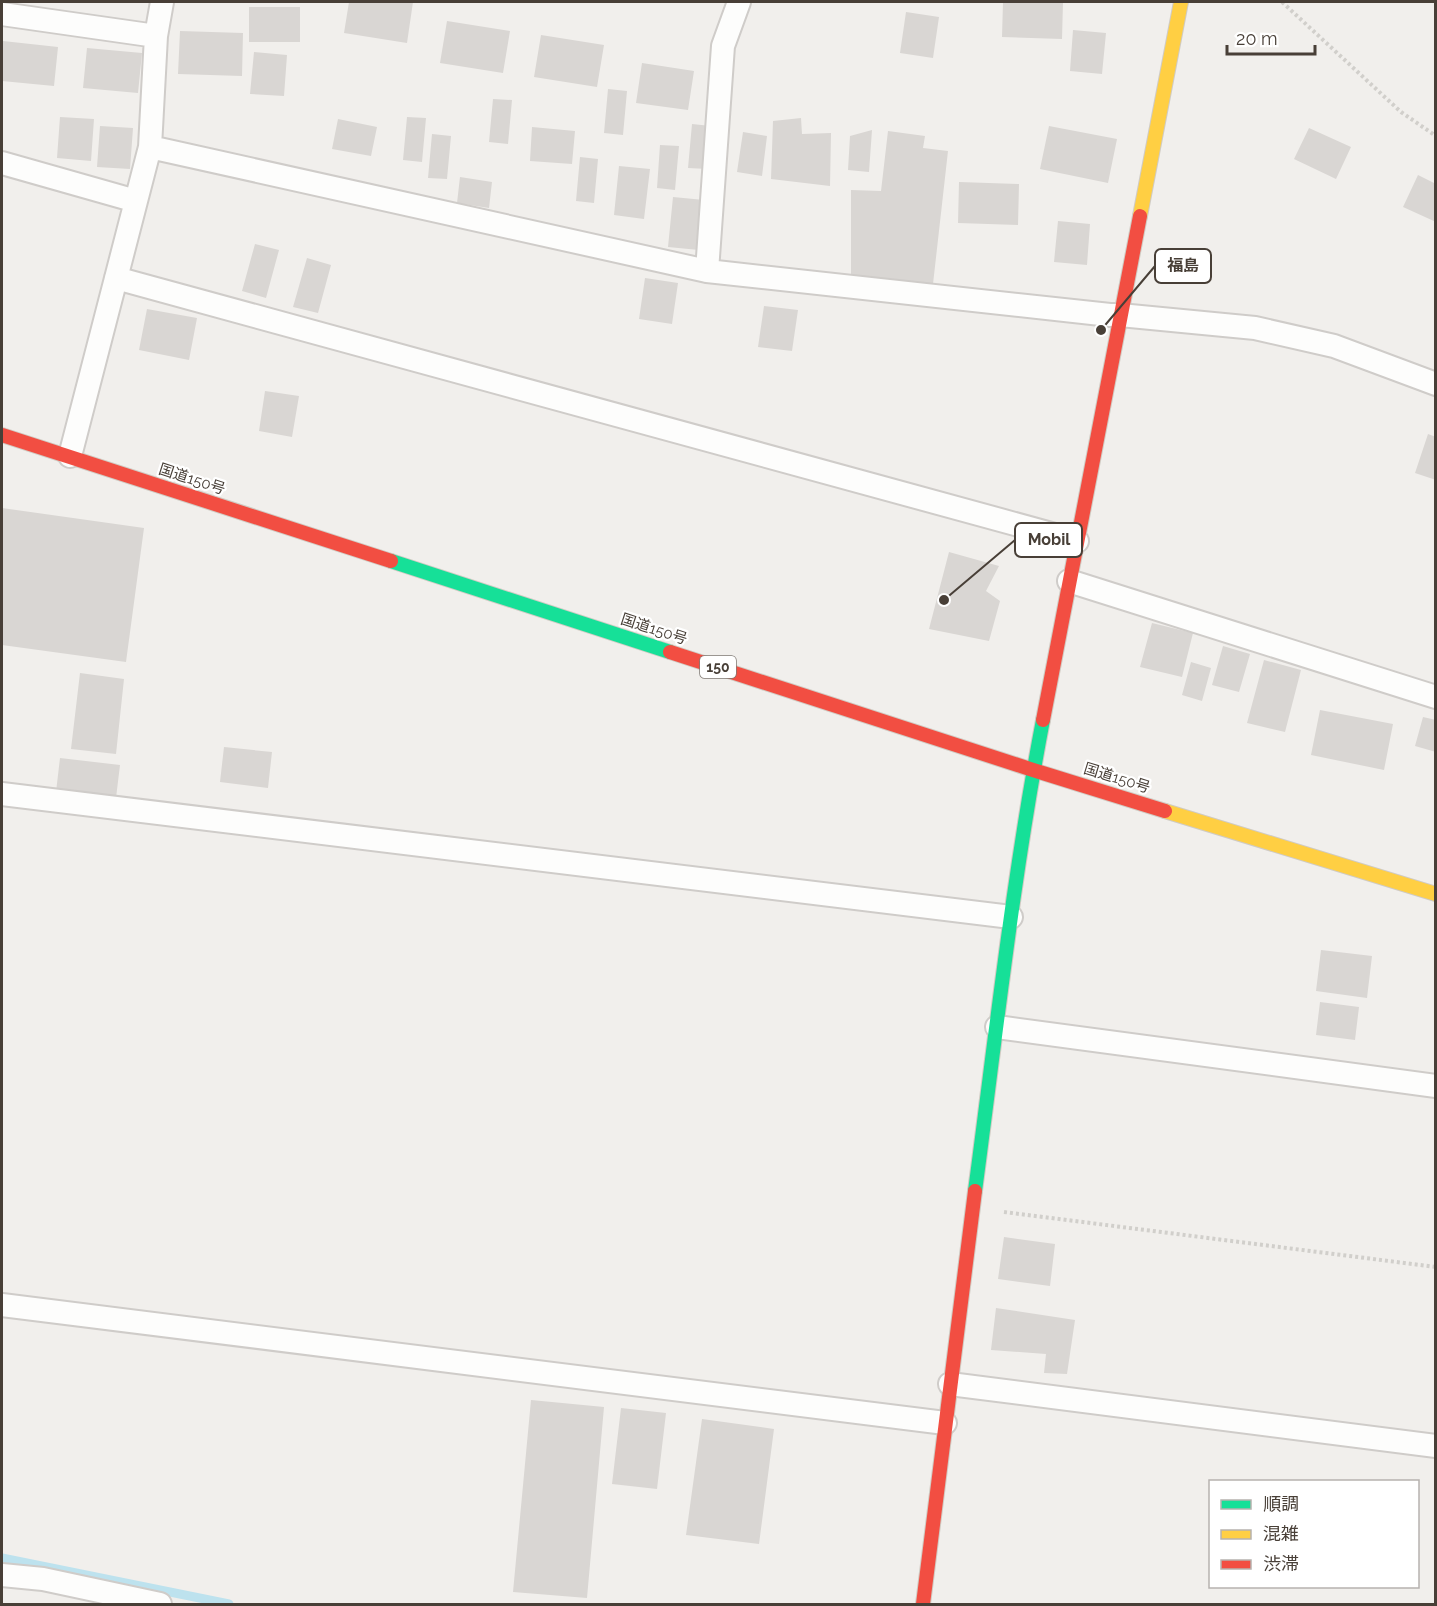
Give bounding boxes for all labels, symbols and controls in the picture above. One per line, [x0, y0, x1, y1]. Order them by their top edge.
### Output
scale bar [1227, 18, 1316, 56]
text: 20 m [1236, 28, 1278, 49]
callout: 福島 [1155, 249, 1211, 283]
text: 福島 [1167, 256, 1199, 275]
street label: 国道150号 [157, 460, 227, 498]
callout: Mobil [1015, 523, 1082, 557]
text: Mobil [1028, 530, 1071, 549]
street label: 国道150号 [619, 610, 689, 648]
road number: 150 [700, 656, 736, 678]
street label: 国道150号 [1081, 759, 1153, 797]
legend [1209, 1480, 1419, 1588]
text: 順調 [1263, 1493, 1299, 1514]
text: 混雑 [1263, 1523, 1299, 1544]
text: 渋滞 [1263, 1553, 1299, 1574]

